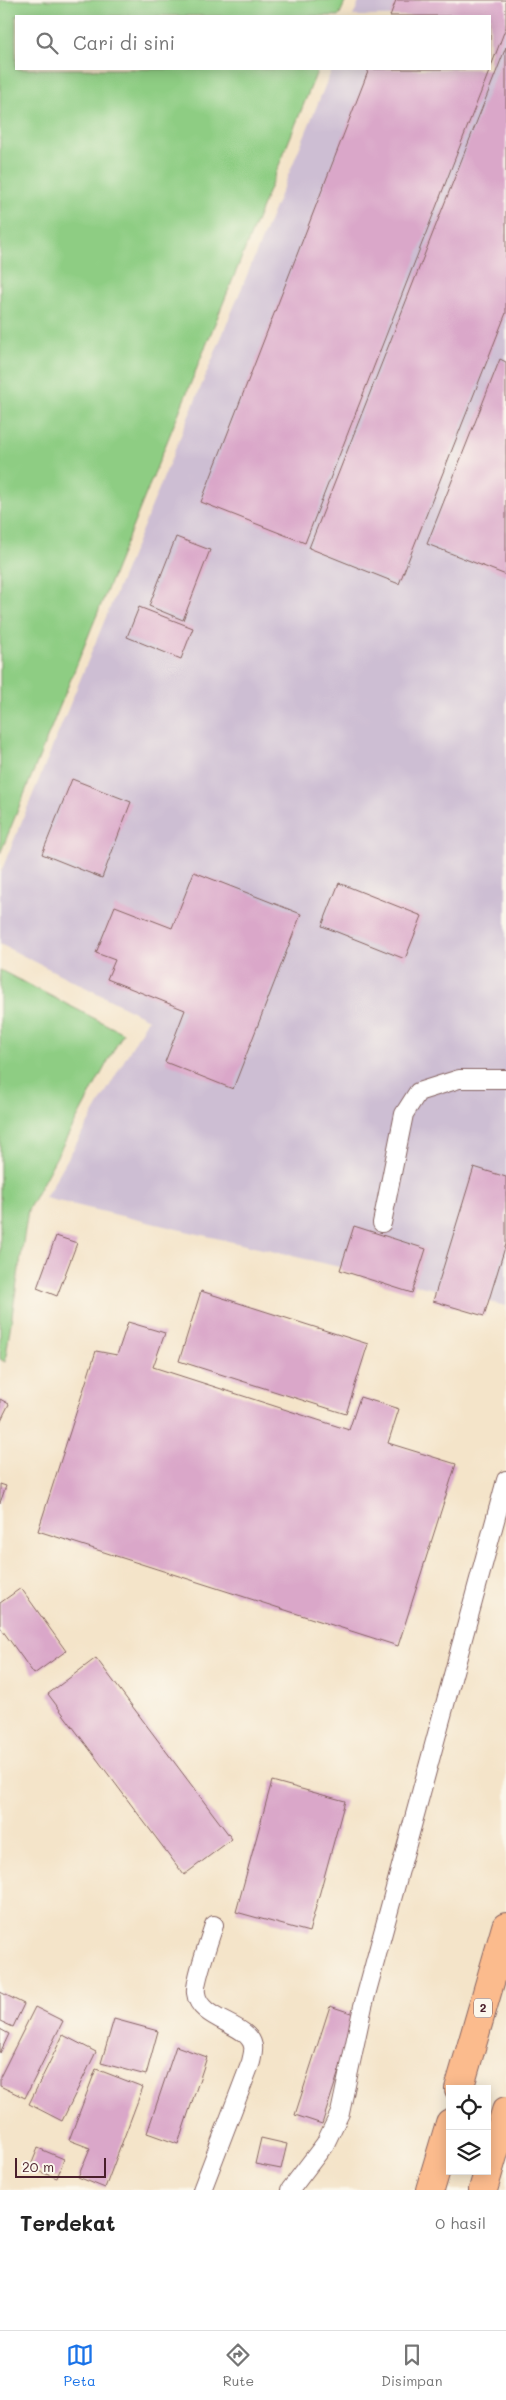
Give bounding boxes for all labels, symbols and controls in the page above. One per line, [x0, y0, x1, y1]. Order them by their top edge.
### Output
search box [15, 15, 491, 70]
icon: search [33, 29, 61, 57]
text: Cari di sini [73, 30, 175, 55]
road number: 2 [474, 1999, 492, 2018]
map controls [446, 2085, 491, 2175]
button: locate [446, 2085, 491, 2130]
button: layers [446, 2130, 491, 2175]
scale bar [15, 2155, 106, 2178]
text: 20 m [22, 2157, 54, 2176]
text: Terdekat [20, 2209, 115, 2236]
text: 0 hasil [435, 2212, 486, 2233]
tab: Peta [64, 2341, 96, 2390]
tab: Rute [223, 2341, 254, 2390]
tab: Disimpan [381, 2341, 442, 2390]

